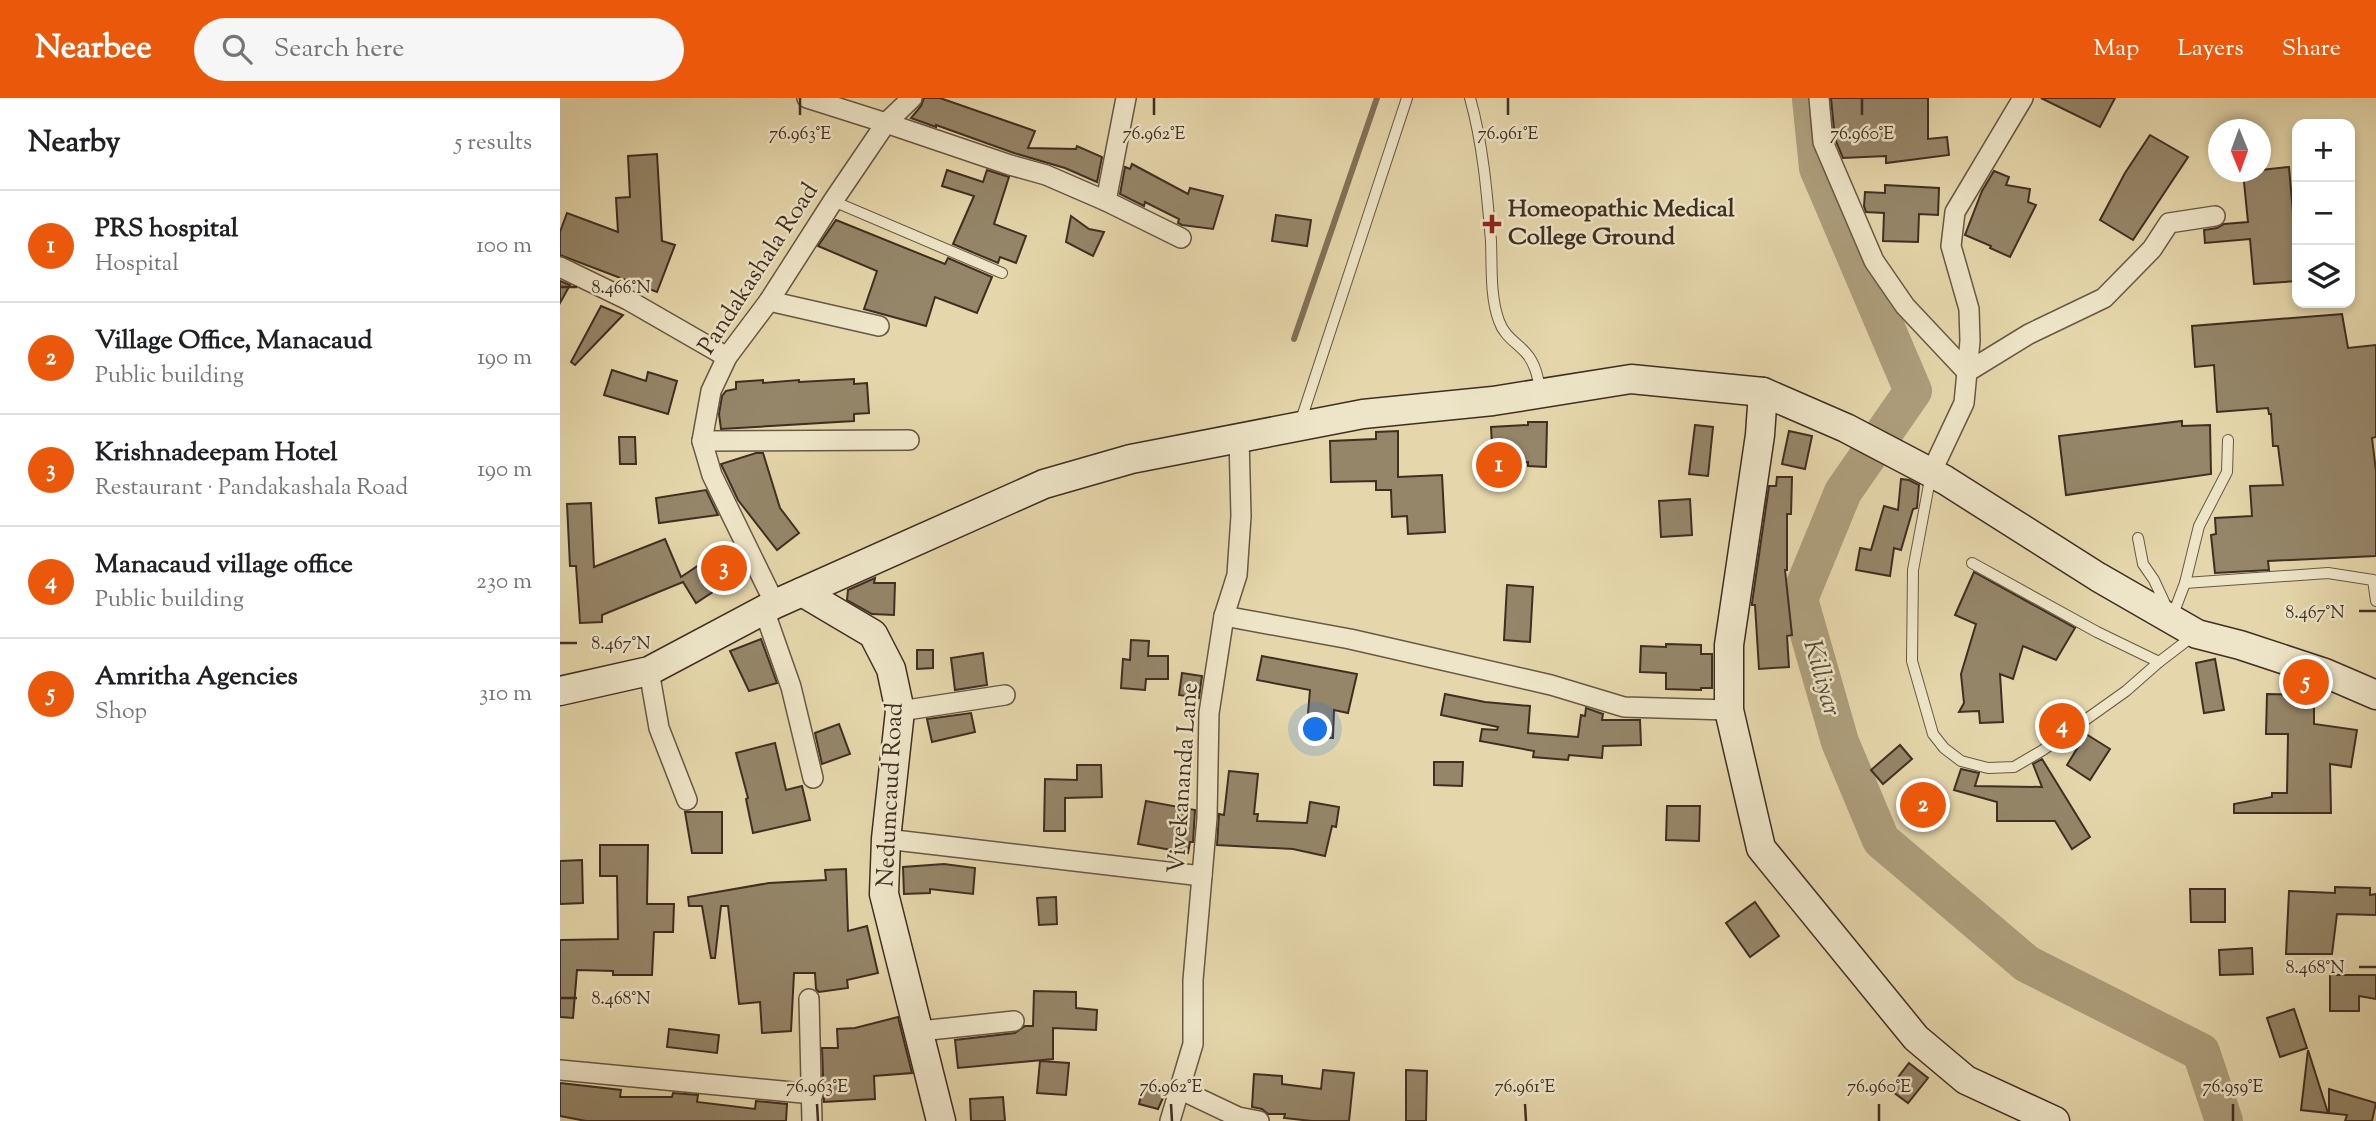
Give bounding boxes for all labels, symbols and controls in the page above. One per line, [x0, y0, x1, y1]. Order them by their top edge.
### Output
search box [194, 18, 684, 81]
text: Nearbee [35, 25, 152, 73]
icon: search [218, 30, 256, 68]
text: Search here [274, 31, 404, 68]
text: Map [2093, 32, 2139, 66]
text: Layers [2177, 32, 2244, 66]
text: Share [2282, 32, 2341, 66]
north arrow [2208, 119, 2271, 182]
map controls [2292, 119, 2355, 308]
button: + [2292, 119, 2355, 182]
text: Nearby [28, 122, 120, 165]
text: 76.963°E [769, 122, 831, 148]
text: 76.962°E [1123, 122, 1186, 148]
text: 76.961°E [1478, 122, 1539, 148]
text: 76.960°E [1830, 122, 1894, 148]
text: 5 results [455, 127, 532, 160]
street label: Pandakashala Road [691, 176, 828, 361]
button: − [2292, 182, 2355, 245]
place label: Homeopathic Medical College Ground [1508, 193, 1735, 255]
text: PRS hospital [95, 211, 238, 248]
marker: Homeopathic Medical College Ground [1482, 214, 1502, 234]
text: 1 [47, 230, 55, 263]
text: 100 m [476, 230, 532, 263]
button: layers [2292, 245, 2355, 308]
text: Hospital [95, 248, 179, 281]
text: 8.466°N [591, 276, 651, 302]
text: Village Office, Manacaud [95, 323, 372, 360]
text: 2 [46, 342, 56, 375]
text: 190 m [477, 342, 532, 375]
text: Public building [95, 360, 244, 393]
text: Krishnadeepam Hotel [95, 435, 338, 472]
pin: 1 [1476, 439, 1522, 491]
text: 3 [46, 454, 56, 487]
text: 190 m [477, 454, 532, 487]
text: Restaurant · Pandakashala Road [95, 472, 408, 505]
pin: 3 [701, 542, 747, 594]
text: Manacaud village office [95, 547, 353, 584]
text: 4 [45, 566, 57, 599]
text: 230 m [476, 566, 532, 599]
text: Public building [95, 584, 244, 617]
text: 8.467°N [2285, 601, 2345, 627]
text: 8.467°N [591, 632, 651, 658]
water label: Killiyar [1792, 636, 1850, 720]
pin: 5 [2283, 656, 2329, 708]
text: Amritha Agencies [95, 659, 298, 696]
text: 5 [47, 678, 55, 711]
text: 310 m [479, 678, 532, 711]
street label: Vivekananda Lane [1160, 681, 1208, 875]
text: Shop [95, 696, 147, 729]
pin: 4 [2039, 700, 2085, 752]
street label: Nedumcaud Road [869, 701, 913, 888]
your location [1298, 712, 1332, 746]
pin: 2 [1900, 779, 1946, 831]
text: 8.468°N [2285, 956, 2345, 982]
text: 8.468°N [591, 987, 651, 1013]
text: 76.963°E [786, 1075, 848, 1101]
text: 76.962°E [1140, 1075, 1203, 1101]
text: 76.961°E [1495, 1075, 1556, 1101]
text: 76.960°E [1847, 1075, 1911, 1101]
text: 76.959°E [2203, 1075, 2264, 1101]

